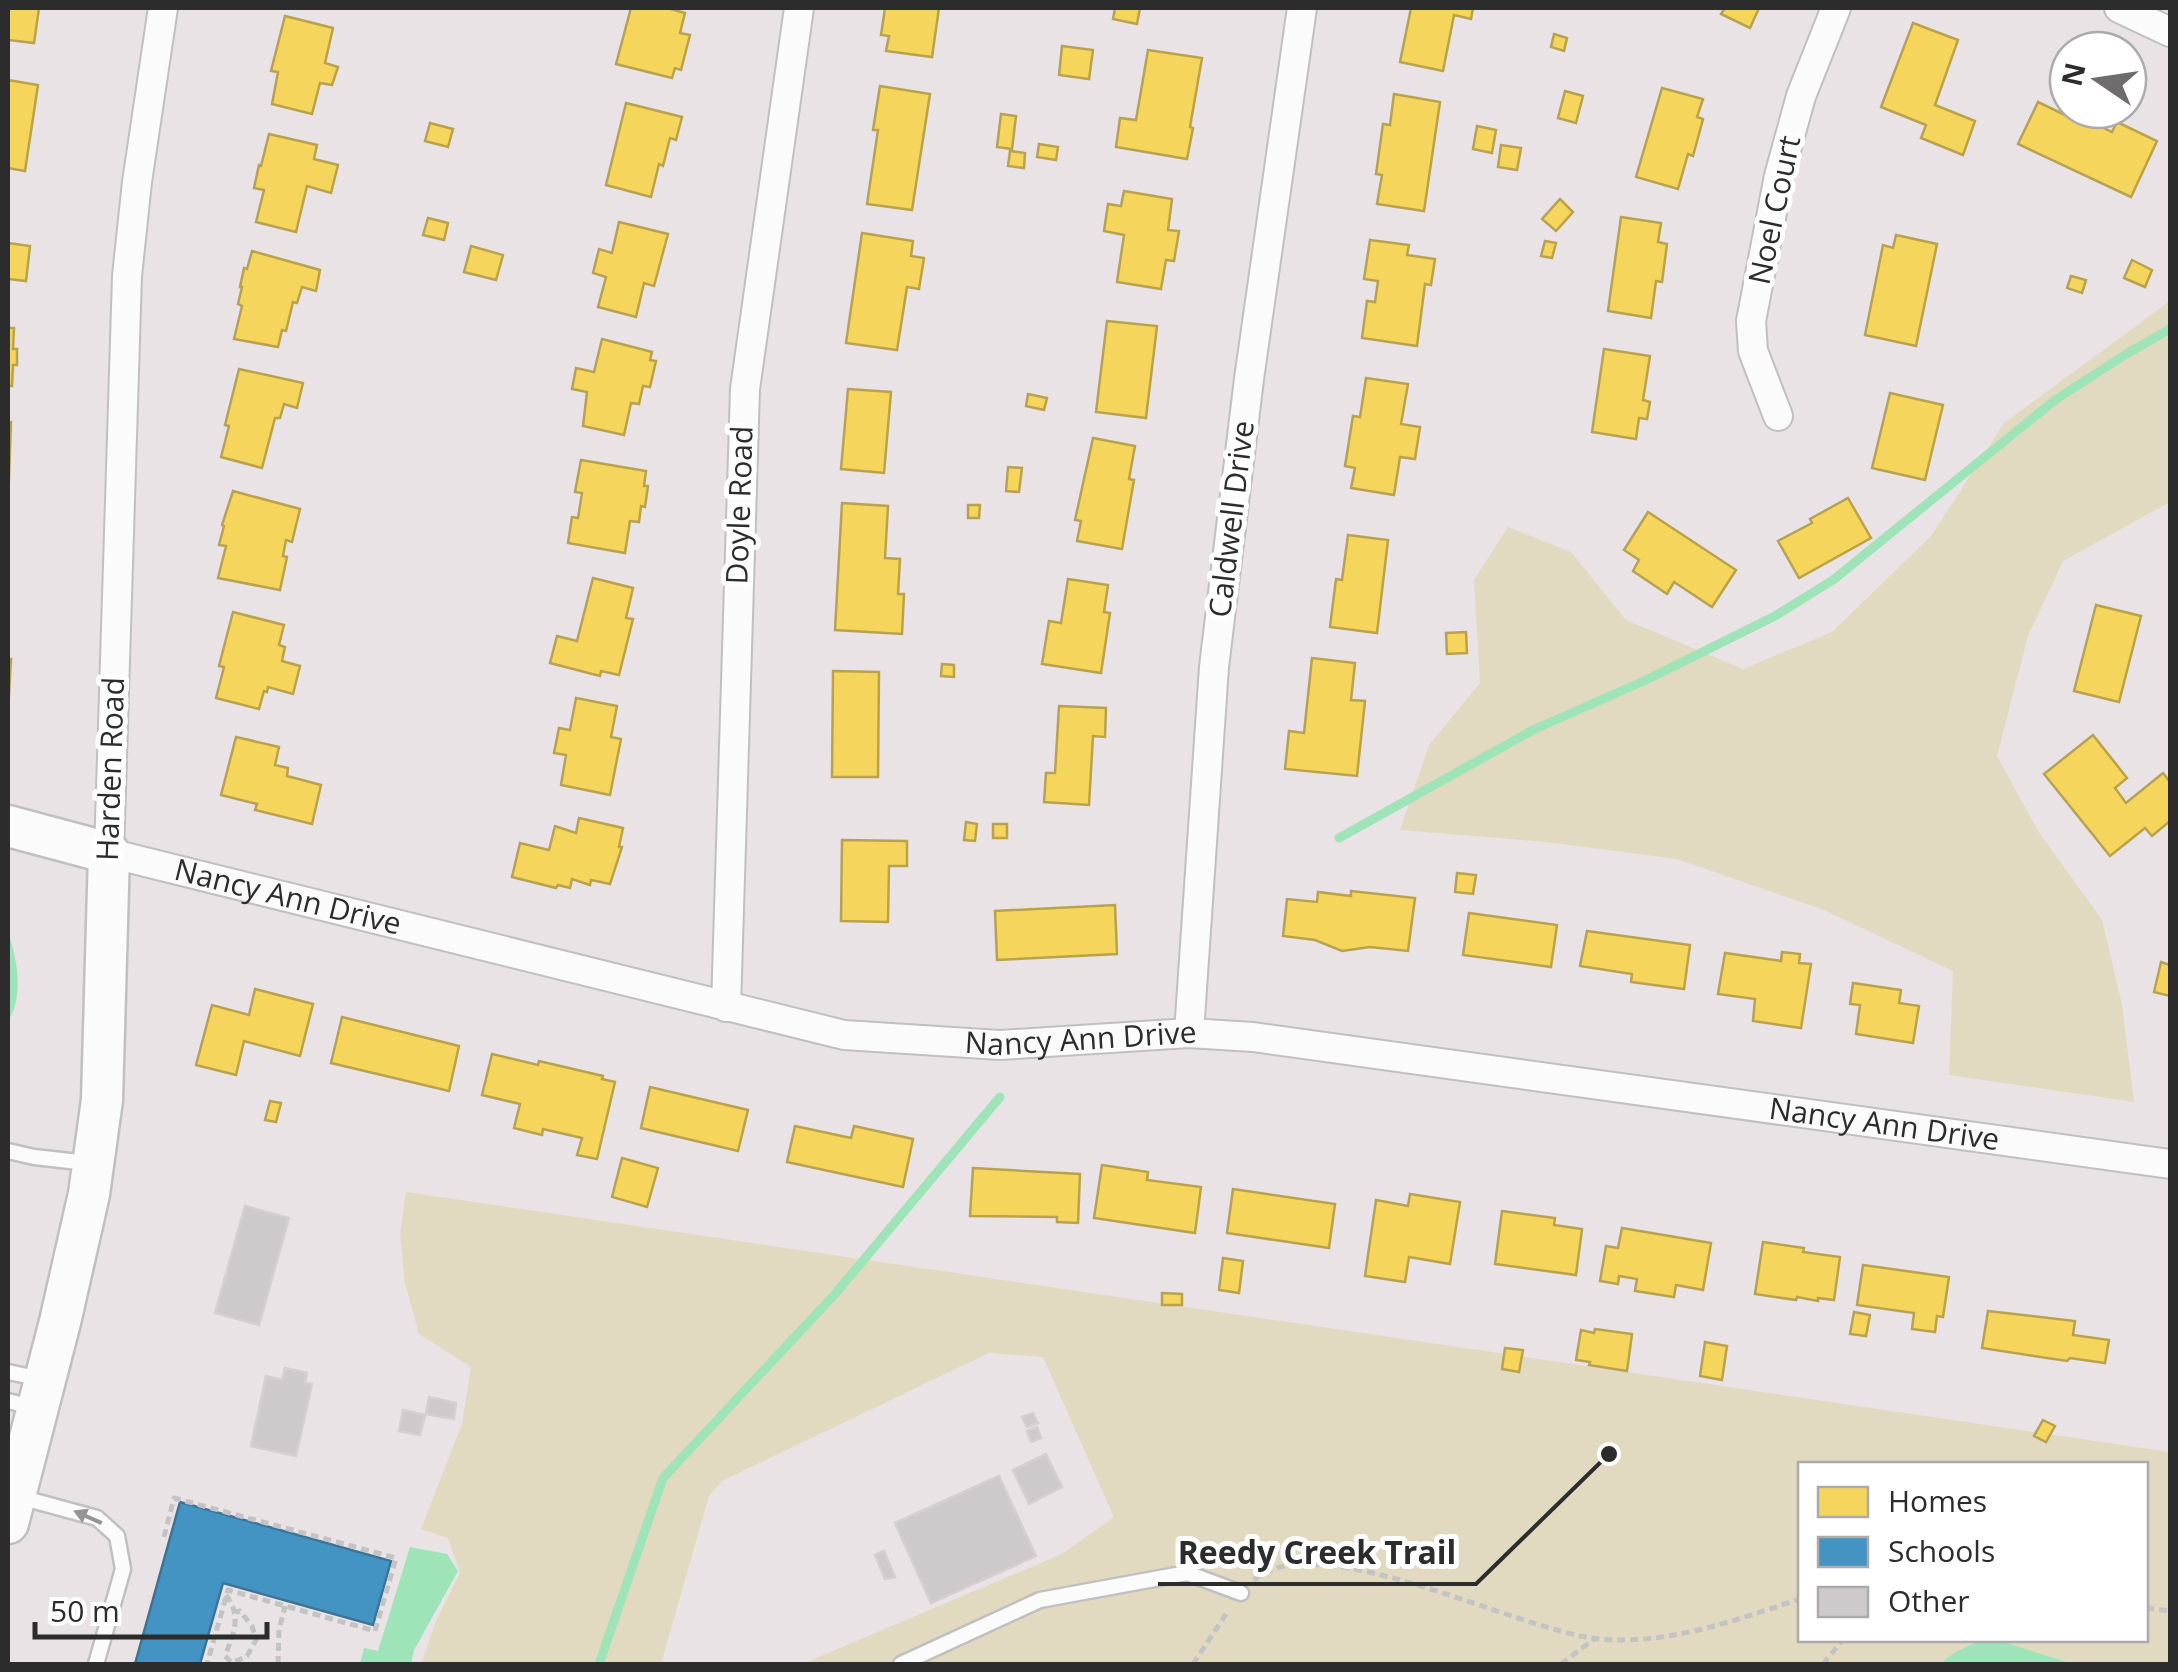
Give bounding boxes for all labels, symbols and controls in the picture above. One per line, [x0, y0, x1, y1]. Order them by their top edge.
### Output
north arrow [2048, 30, 2148, 130]
text: N [2052, 59, 2094, 90]
street label: Noel Court [1738, 131, 1809, 288]
street label: Caldwell Drive [1198, 418, 1263, 620]
street label: Doyle Road [715, 425, 762, 585]
street label: Harden Road [86, 676, 133, 862]
street label: Nancy Ann Drive [171, 848, 406, 944]
street label: Nancy Ann Drive [964, 1011, 1198, 1064]
street label: Nancy Ann Drive [1767, 1087, 2002, 1159]
legend [1798, 1462, 2148, 1642]
text: Homes [1888, 1480, 1987, 1521]
one-way arrow [74, 1509, 103, 1525]
callout: Reedy Creek Trail [1158, 1522, 1476, 1584]
text: Reedy Creek Trail [1178, 1530, 1456, 1573]
text: Schools [1888, 1530, 1995, 1571]
scale bar [35, 1577, 268, 1639]
text: Other [1888, 1580, 1970, 1621]
text: 50 m [50, 1590, 120, 1631]

